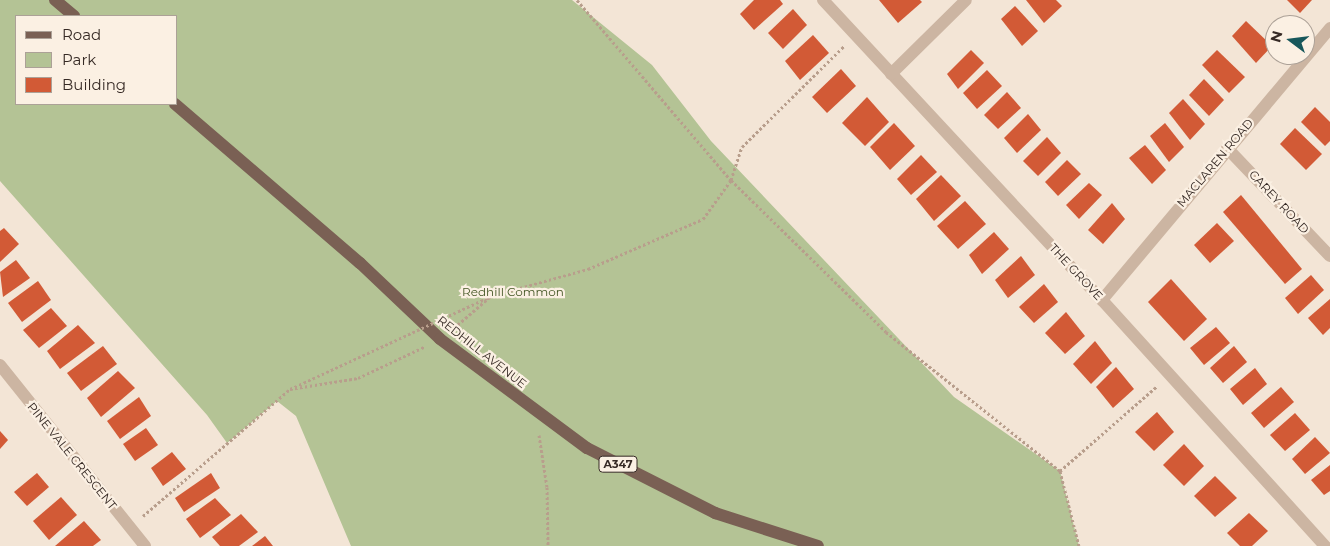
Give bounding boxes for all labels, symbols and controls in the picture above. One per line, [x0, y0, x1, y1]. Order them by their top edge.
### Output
legend [15, 15, 178, 105]
north arrow [1265, 15, 1315, 65]
text: Road [62, 25, 101, 44]
text: N [1266, 29, 1287, 44]
text: Park [62, 50, 96, 69]
text: Building [62, 75, 126, 94]
street label: MACLAREN ROAD [1174, 116, 1256, 210]
street label: CAREY ROAD [1246, 167, 1312, 237]
street label: THE GROVE [1046, 241, 1106, 303]
park label: Redhill Common [462, 285, 564, 299]
street label: REDHILL AVENUE [435, 313, 529, 391]
street label: PINE VALE CRESCENT [24, 400, 120, 512]
road number: A347 [598, 456, 638, 472]

